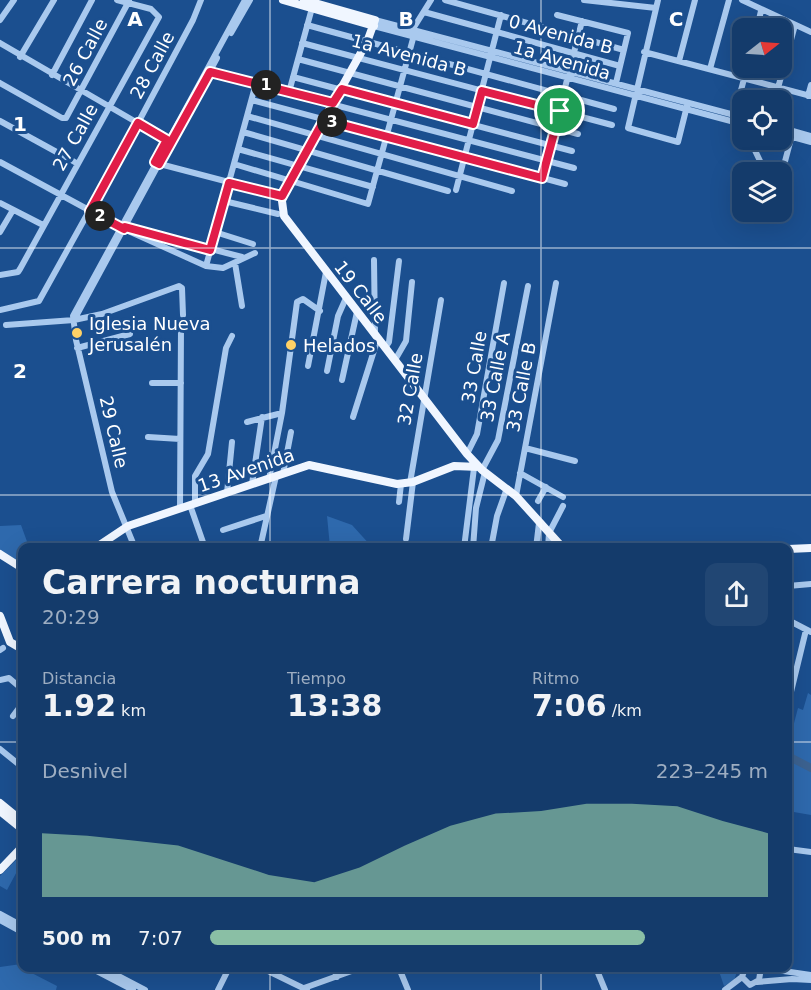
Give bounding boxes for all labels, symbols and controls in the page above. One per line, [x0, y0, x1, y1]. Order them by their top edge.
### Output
text: A [127, 7, 143, 31]
text: B [398, 7, 414, 31]
text: C [669, 7, 683, 31]
street label: 0 Avenida B [507, 10, 615, 58]
street label: 26 Calle [59, 15, 111, 89]
north arrow [732, 18, 792, 78]
map controls [732, 18, 792, 222]
street label: 28 Calle [126, 28, 178, 102]
street label: 1a Avenida B [349, 30, 469, 80]
street label: 1a Avenida [511, 36, 613, 84]
pin: 1 [251, 70, 281, 100]
text: 1 [260, 75, 272, 94]
pin [534, 85, 585, 136]
button: locate [732, 90, 792, 150]
icon: arrive [543, 94, 576, 127]
street label: 27 Calle [48, 100, 102, 174]
pin: 3 [317, 107, 347, 137]
text: 1 [13, 112, 27, 136]
text: 3 [326, 112, 338, 131]
button: layers [732, 162, 792, 222]
pin: 2 [85, 201, 115, 231]
text: 2 [94, 206, 106, 225]
street label: 19 Calle [330, 257, 392, 327]
place label: Iglesia Nueva Jerusalén [88, 313, 211, 355]
marker: Iglesia Nueva Jerusalén [70, 326, 84, 340]
street label: 33 Calle [457, 329, 491, 405]
street label: 33 Calle A [476, 329, 514, 424]
place label: Helados [303, 335, 375, 356]
marker: Helados [284, 338, 298, 352]
street label: 33 Calle B [502, 340, 540, 434]
street label: 32 Calle [393, 351, 427, 427]
text: 2 [13, 359, 27, 383]
street label: 29 Calle [96, 394, 132, 470]
street label: 13 Avenida [195, 444, 297, 496]
text: Carrera nocturna [42, 563, 360, 602]
button: share [705, 563, 768, 626]
text: 20:29 [42, 605, 100, 629]
text: Distancia [42, 669, 116, 688]
text: Tiempo [287, 669, 346, 688]
text: Ritmo [532, 669, 579, 688]
text: 1.92 [42, 688, 116, 723]
text: 13:38 [287, 688, 383, 723]
text: 7:06 [532, 688, 607, 723]
text: km [116, 701, 146, 720]
text: /km [607, 701, 642, 720]
text: Desnivel [42, 759, 128, 783]
text: 223–245 m [656, 759, 768, 783]
text: 500 m [42, 926, 112, 950]
text: 7:07 [138, 926, 183, 950]

